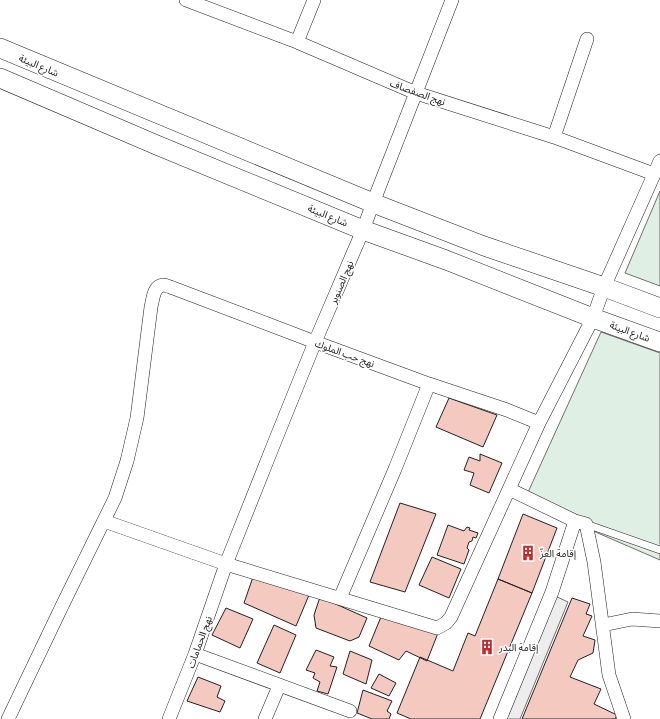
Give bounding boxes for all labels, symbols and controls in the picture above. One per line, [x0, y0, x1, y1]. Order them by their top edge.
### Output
street label: شارع البيئة [17, 51, 61, 81]
street label: نهج الصفصاف [388, 76, 448, 110]
street label: شارع البيئة [306, 202, 350, 230]
street label: نهج الصنوبر [326, 258, 357, 307]
street label: شارع البيئة [608, 318, 652, 346]
street label: نهج حب الملوك [313, 337, 377, 371]
building icon: إقامة العزّ [519, 544, 537, 562]
place label: إقامة العزّ [539, 547, 577, 560]
street label: نهج الحمامات [184, 614, 216, 670]
building icon: إقامة البدر [478, 638, 496, 656]
place label: إقامة البدر [498, 641, 539, 654]

